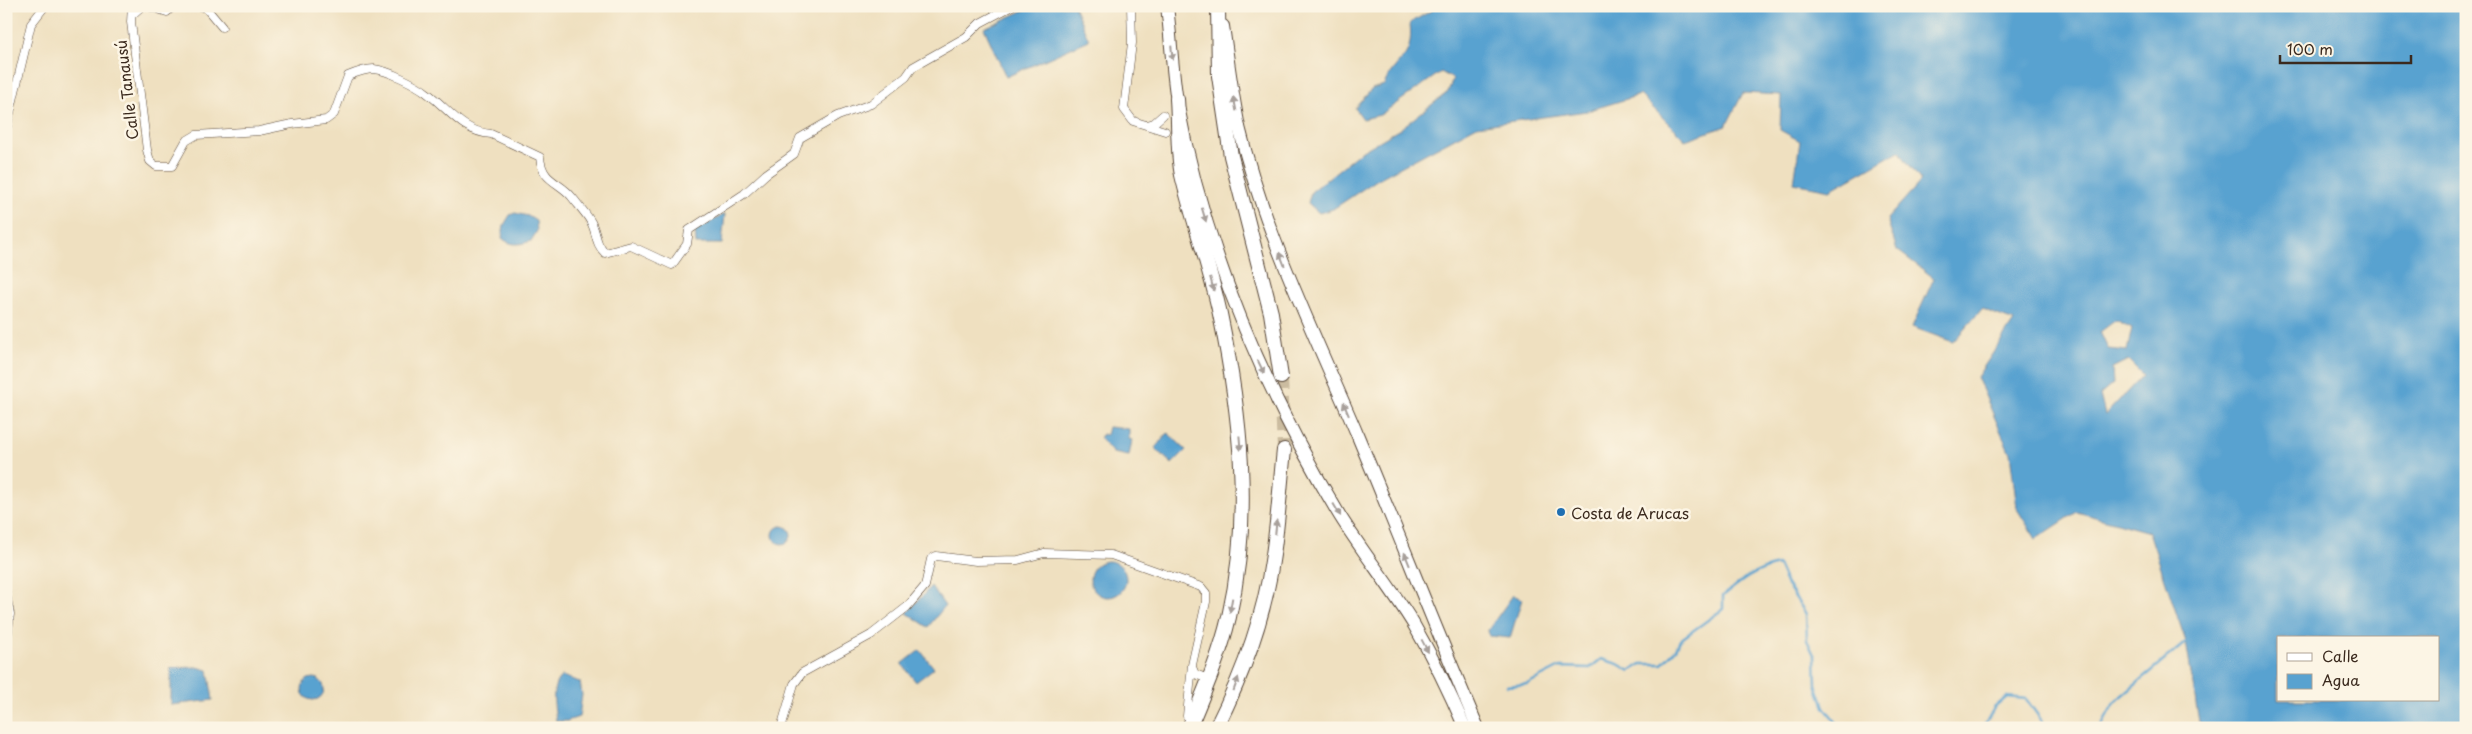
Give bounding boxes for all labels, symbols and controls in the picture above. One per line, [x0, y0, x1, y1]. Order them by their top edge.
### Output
scale bar [2280, 32, 2411, 64]
text: 100 m [2287, 37, 2333, 60]
street label: Calle Tanausú [108, 39, 144, 141]
one-way arrow [1168, 45, 1176, 61]
one-way arrow [1231, 97, 1239, 112]
one-way arrow [1201, 207, 1209, 222]
one-way arrow [1278, 252, 1285, 267]
one-way arrow [1208, 276, 1216, 291]
one-way arrow [1257, 359, 1265, 374]
one-way arrow [1341, 402, 1349, 416]
one-way arrow [1236, 436, 1244, 452]
place label: Costa de Arucas [1571, 501, 1689, 524]
one-way arrow [1332, 504, 1341, 517]
marker: Costa de Arucas [1555, 506, 1567, 518]
one-way arrow [1272, 518, 1280, 534]
one-way arrow [1403, 552, 1411, 566]
one-way arrow [1226, 597, 1234, 613]
legend [2277, 636, 2440, 702]
one-way arrow [1421, 639, 1429, 654]
text: Calle [2322, 644, 2359, 667]
text: Agua [2322, 668, 2360, 691]
one-way arrow [1233, 676, 1240, 691]

